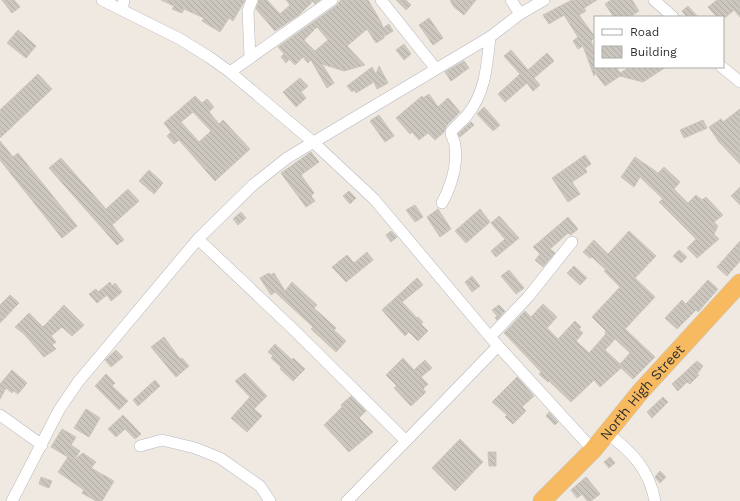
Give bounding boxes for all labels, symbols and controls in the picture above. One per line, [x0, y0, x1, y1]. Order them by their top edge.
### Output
legend [594, 16, 724, 68]
text: Road [630, 25, 659, 39]
text: Building [630, 45, 677, 59]
street label: North High Street [597, 341, 688, 443]

